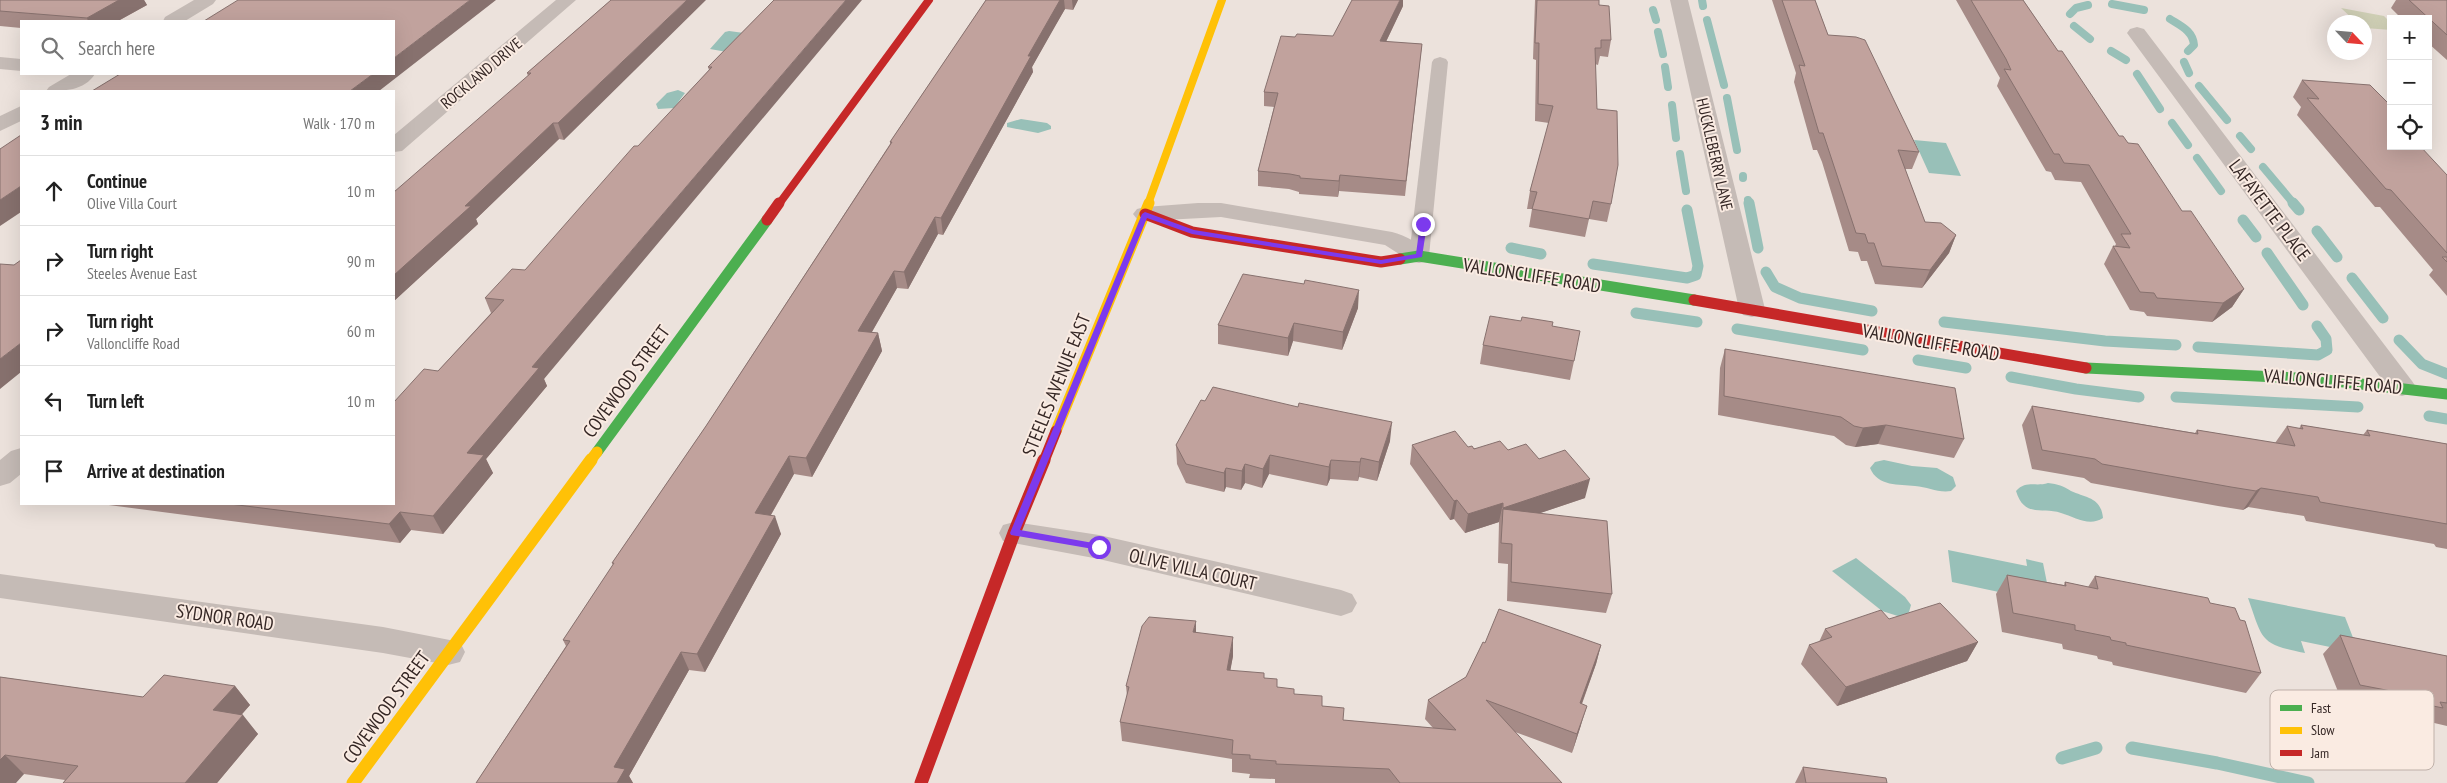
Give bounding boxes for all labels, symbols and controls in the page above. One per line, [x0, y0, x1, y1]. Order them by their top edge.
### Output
north arrow [2327, 15, 2372, 60]
map controls [2387, 15, 2432, 150]
button: + [2387, 15, 2432, 60]
search box [20, 20, 395, 75]
street label: ROCKLAND DRIVE [436, 33, 526, 113]
icon: search [38, 34, 66, 62]
text: Search here [78, 36, 155, 60]
button: − [2387, 60, 2432, 105]
street label: HUCKLEBERRY LANE [1692, 96, 1738, 212]
button: locate [2387, 105, 2432, 150]
text: 3 min [40, 109, 82, 136]
text: Walk · 170 m [303, 113, 375, 133]
street label: LAFAYETTE PLACE [2224, 154, 2316, 266]
text: Continue [87, 169, 147, 193]
icon: ahead [40, 177, 68, 205]
text: 10 m [347, 181, 375, 201]
text: Olive Villa Court [87, 193, 177, 213]
route end [1412, 213, 1435, 236]
text: Turn right [87, 239, 153, 263]
icon: right [40, 247, 68, 275]
text: 90 m [347, 251, 375, 271]
street label: VALLONCLIFFE ROAD [1461, 252, 1602, 298]
text: Steeles Avenue East [87, 263, 197, 283]
text: Turn right [87, 309, 153, 333]
street label: STEELES AVENUE EAST [1016, 310, 1096, 460]
icon: right [40, 317, 68, 345]
street label: VALLONCLIFFE ROAD [1860, 318, 2001, 366]
street label: COVEWOOD STREET [577, 320, 675, 442]
text: 60 m [347, 321, 375, 341]
text: Valloncliffe Road [87, 333, 180, 353]
street label: VALLONCLIFFE ROAD [2262, 363, 2403, 399]
icon: left [40, 387, 68, 415]
text: Turn left [87, 389, 144, 413]
text: 10 m [347, 391, 375, 411]
icon: arrive [40, 457, 68, 485]
text: Arrive at destination [87, 459, 225, 483]
route start [1088, 536, 1111, 559]
street label: OLIVE VILLA COURT [1127, 543, 1260, 595]
street label: SYDNOR ROAD [175, 598, 275, 636]
street label: COVEWOOD STREET [337, 646, 435, 768]
legend [2270, 690, 2434, 770]
text: Fast [2311, 699, 2331, 717]
text: Slow [2311, 721, 2335, 739]
text: Jam [2310, 744, 2329, 762]

